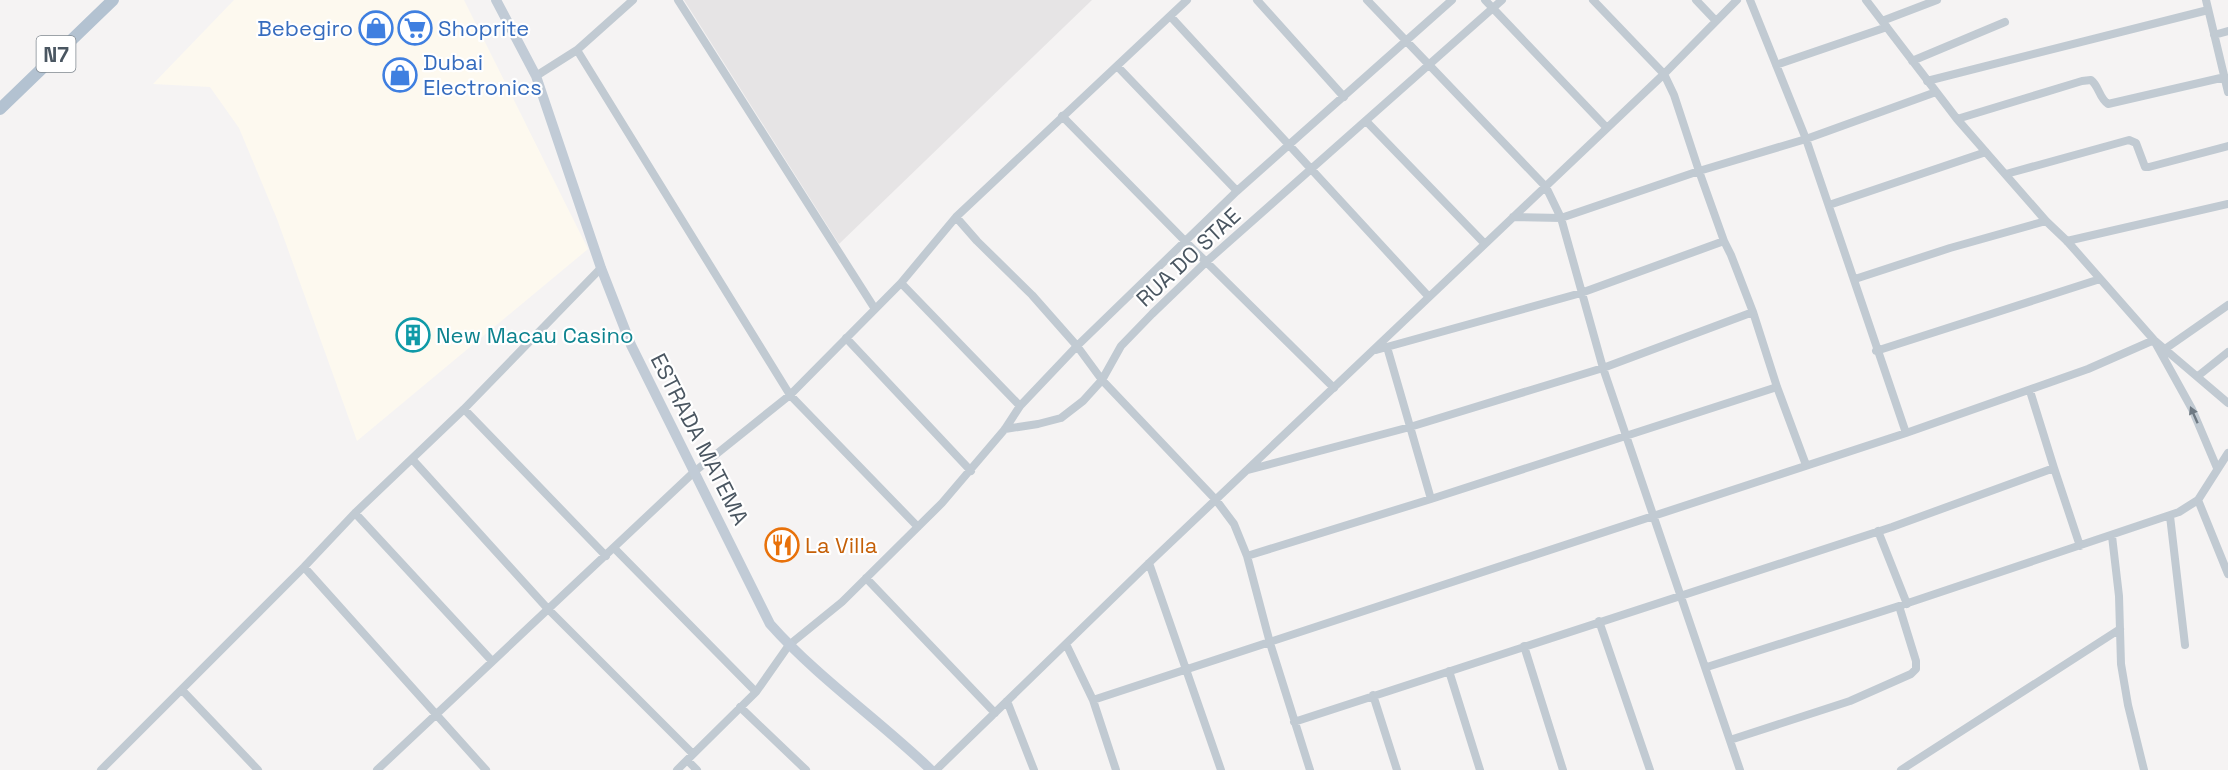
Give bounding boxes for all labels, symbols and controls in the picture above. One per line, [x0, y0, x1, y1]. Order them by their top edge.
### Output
shop icon: Bebegiro [358, 10, 394, 46]
supermarket icon: Shoprite [397, 10, 433, 46]
place label: Bebegiro [257, 14, 353, 42]
place label: Shoprite [438, 14, 529, 42]
road number: N7 [36, 36, 76, 72]
place label: Dubai Electronics [423, 48, 542, 101]
shop icon: Dubai Electronics [382, 57, 418, 93]
street label: RUA DO STAE [1130, 201, 1246, 313]
building icon: New Macau Casino [395, 317, 431, 353]
place label: New Macau Casino [436, 321, 633, 349]
street label: ESTRADA MATEMA [645, 348, 755, 530]
one-way arrow [2190, 406, 2199, 423]
restaurant icon: La Villa [764, 527, 800, 563]
place label: La Villa [805, 531, 878, 559]

